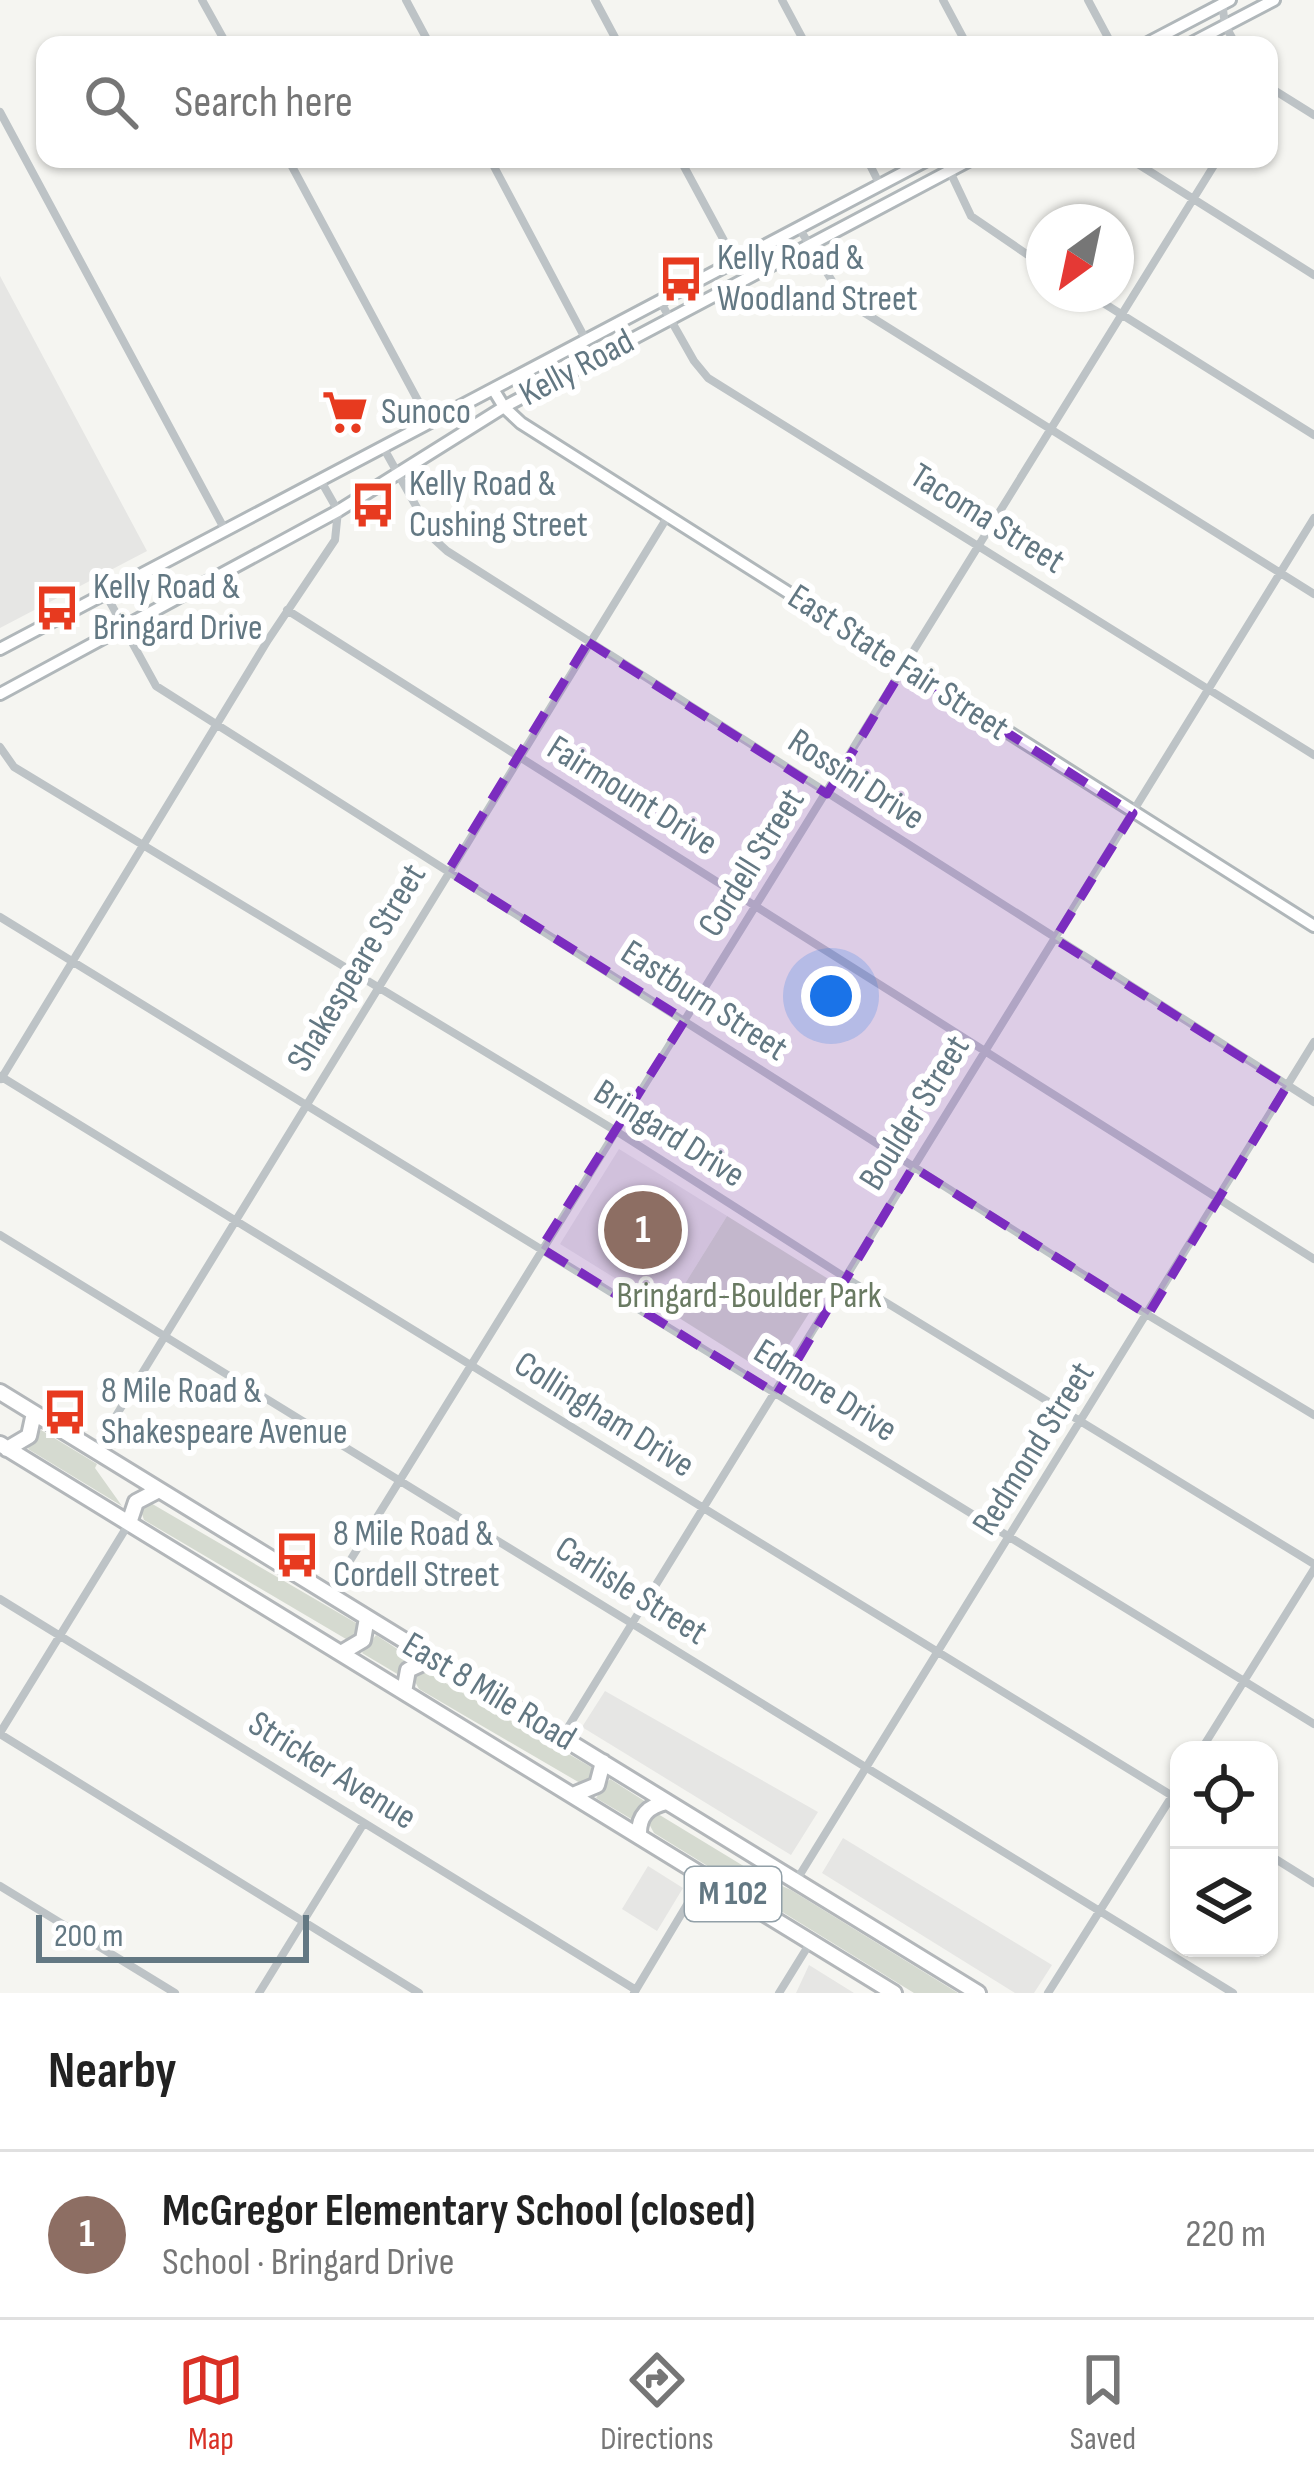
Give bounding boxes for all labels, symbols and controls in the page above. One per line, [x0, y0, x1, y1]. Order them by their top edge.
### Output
search box [36, 36, 1278, 168]
icon: search [78, 69, 144, 135]
text: Search here [174, 75, 353, 130]
north arrow [1026, 204, 1134, 312]
place label: Kelly Road & Woodland Street [717, 237, 917, 321]
bus stop icon: Kelly Road & Woodland Street [656, 254, 706, 304]
street label: Kelly Road [513, 320, 641, 416]
supermarket icon: Sunoco [320, 387, 370, 437]
place label: Sunoco [381, 391, 471, 434]
street label: Tacoma Street [902, 455, 1072, 583]
place label: Kelly Road & Cushing Street [409, 463, 588, 547]
bus stop icon: Kelly Road & Cushing Street [348, 480, 398, 530]
place label: Kelly Road & Bringard Drive [93, 566, 263, 650]
street label: East State Fair Street [780, 576, 1016, 750]
bus stop icon: Kelly Road & Bringard Drive [32, 583, 82, 633]
street label: Rossini Drive [780, 720, 932, 840]
street label: Fairmount Drive [539, 727, 725, 865]
street label: Cordell Street [690, 781, 814, 945]
street label: Shakespeare Street [278, 856, 436, 1080]
street label: Eastburn Street [613, 931, 795, 1071]
your location [801, 966, 861, 1026]
street label: Boulder Street [851, 1028, 979, 1198]
street label: Bringard Drive [586, 1071, 752, 1197]
pin: 1 [604, 1185, 682, 1275]
park label: Bringard-Boulder Park [616, 1275, 882, 1318]
street label: Edmore Drive [746, 1330, 904, 1452]
street label: Collingham Drive [506, 1343, 702, 1487]
street label: Redmond Street [964, 1355, 1104, 1543]
place label: 8 Mile Road & Shakespeare Avenue [101, 1370, 347, 1454]
bus stop icon: 8 Mile Road & Shakespeare Avenue [40, 1387, 90, 1437]
place label: 8 Mile Road & Cordell Street [333, 1513, 499, 1597]
street label: Carlisle Street [547, 1527, 715, 1655]
bus stop icon: 8 Mile Road & Cordell Street [272, 1530, 322, 1580]
street label: East 8 Mile Road [395, 1624, 583, 1760]
street label: Stricker Avenue [240, 1703, 424, 1839]
map controls [1170, 1741, 1278, 1957]
button: locate [1170, 1741, 1278, 1849]
button: layers [1170, 1849, 1278, 1957]
road number: M 102 [685, 1867, 781, 1921]
scale bar [36, 1909, 309, 1962]
text: 200 m [54, 1916, 123, 1956]
text: Nearby [48, 2041, 177, 2102]
text: McGregor Elementary School (closed) [162, 2184, 756, 2239]
text: 1 [79, 2211, 95, 2258]
text: 220 m [1185, 2211, 1266, 2258]
text: School · Bringard Drive [162, 2239, 454, 2286]
tab: Map [178, 2347, 244, 2459]
tab: Directions [600, 2347, 714, 2459]
tab: Saved [1070, 2347, 1136, 2459]

